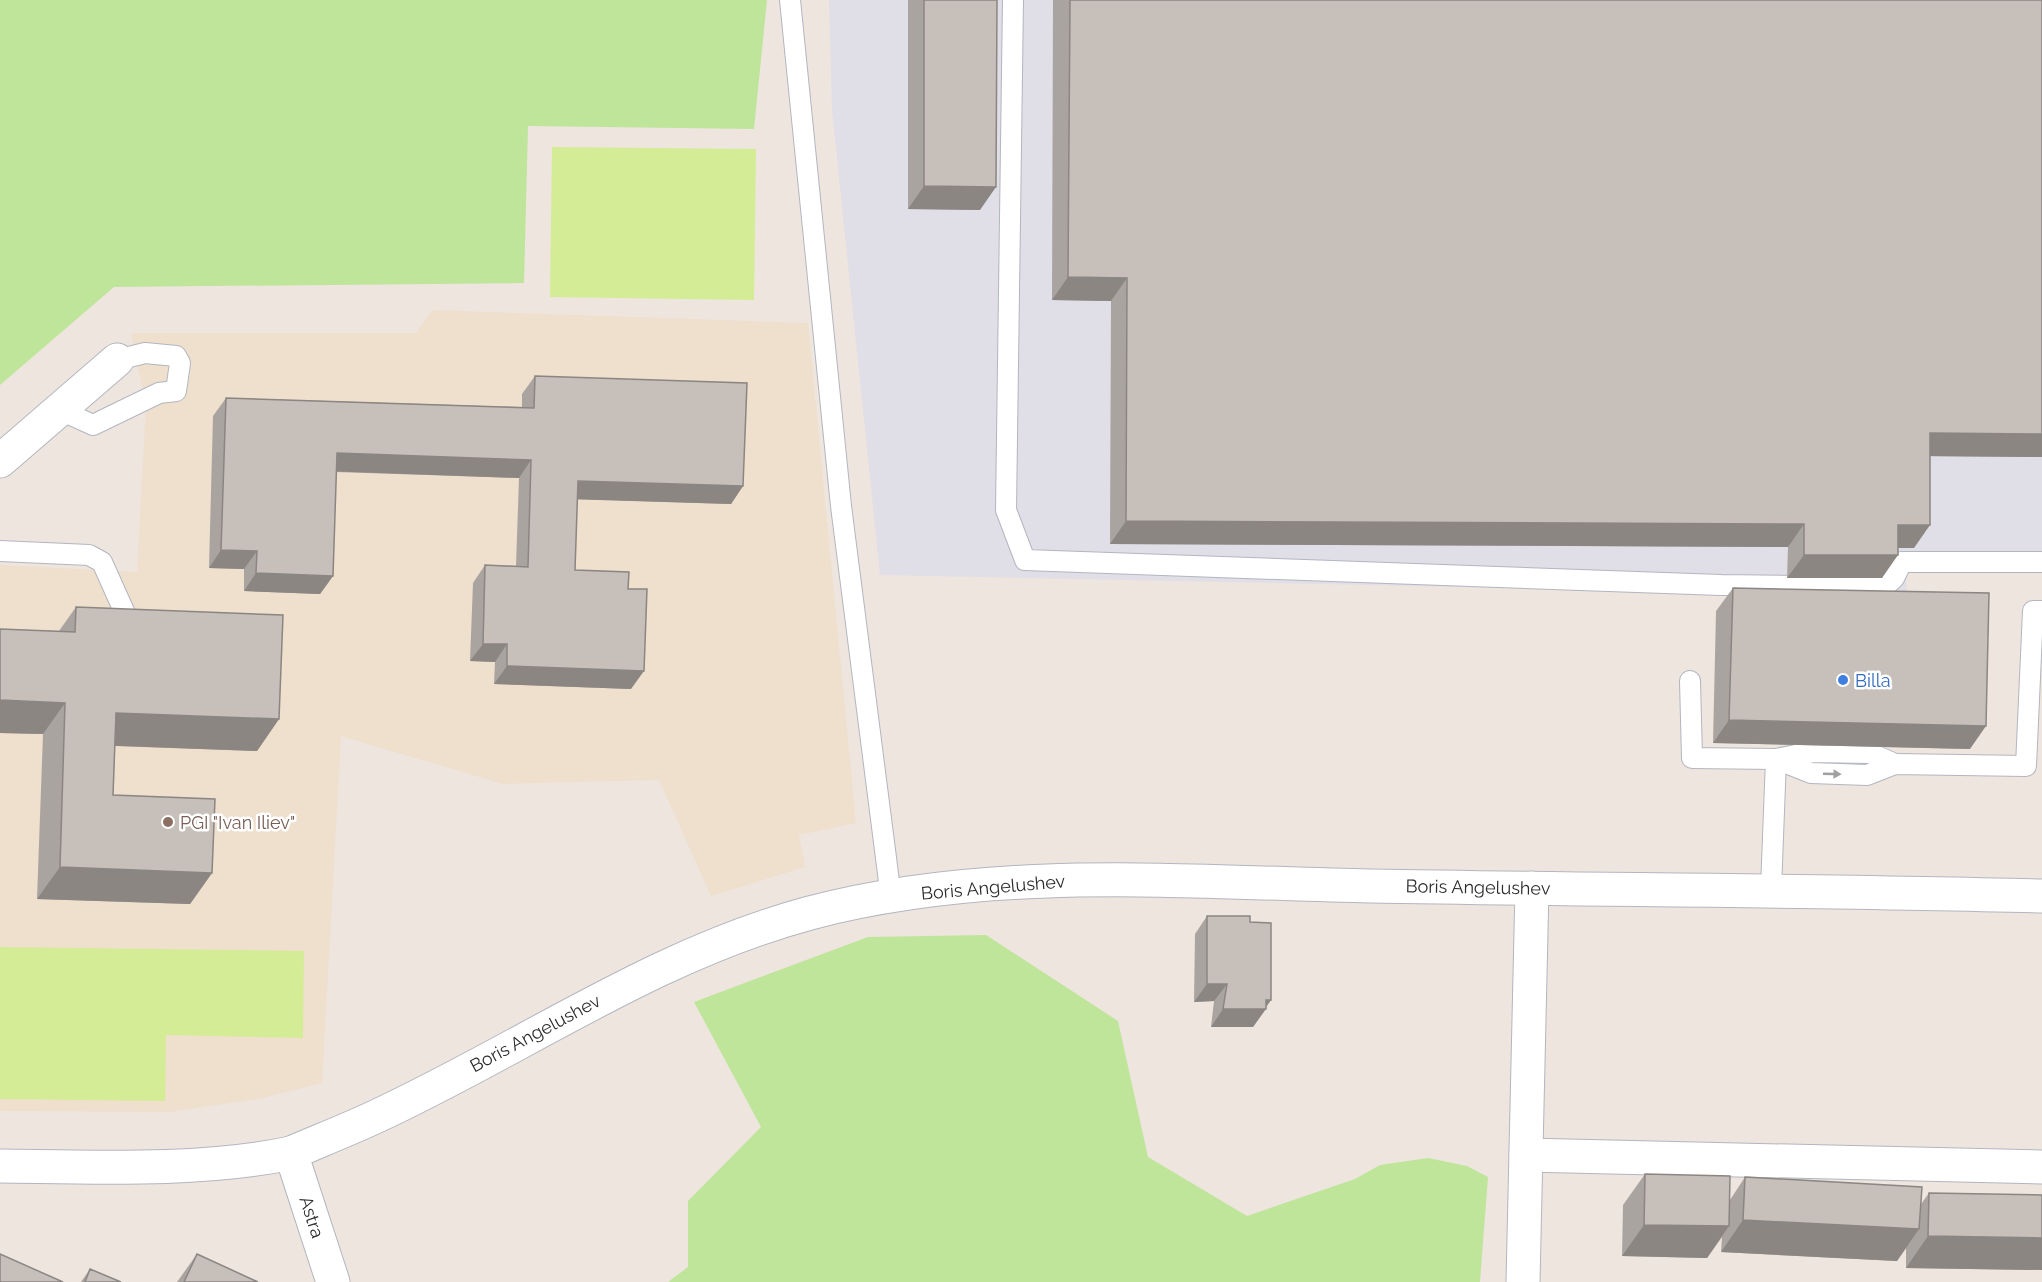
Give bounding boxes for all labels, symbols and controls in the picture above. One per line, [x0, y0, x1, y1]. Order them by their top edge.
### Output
place label: Billa [1855, 670, 1891, 691]
marker: Billa [1836, 673, 1850, 687]
one-way arrow [1822, 769, 1841, 778]
place label: PGI "Ivan Iliev" [180, 812, 295, 833]
marker: PGI "Ivan Iliev" [161, 815, 175, 829]
street label: Boris Angelushev [920, 870, 1066, 904]
street label: Boris Angelushev [1405, 875, 1551, 899]
street label: Boris Angelushev [466, 990, 604, 1076]
street label: Astra [295, 1193, 329, 1241]

